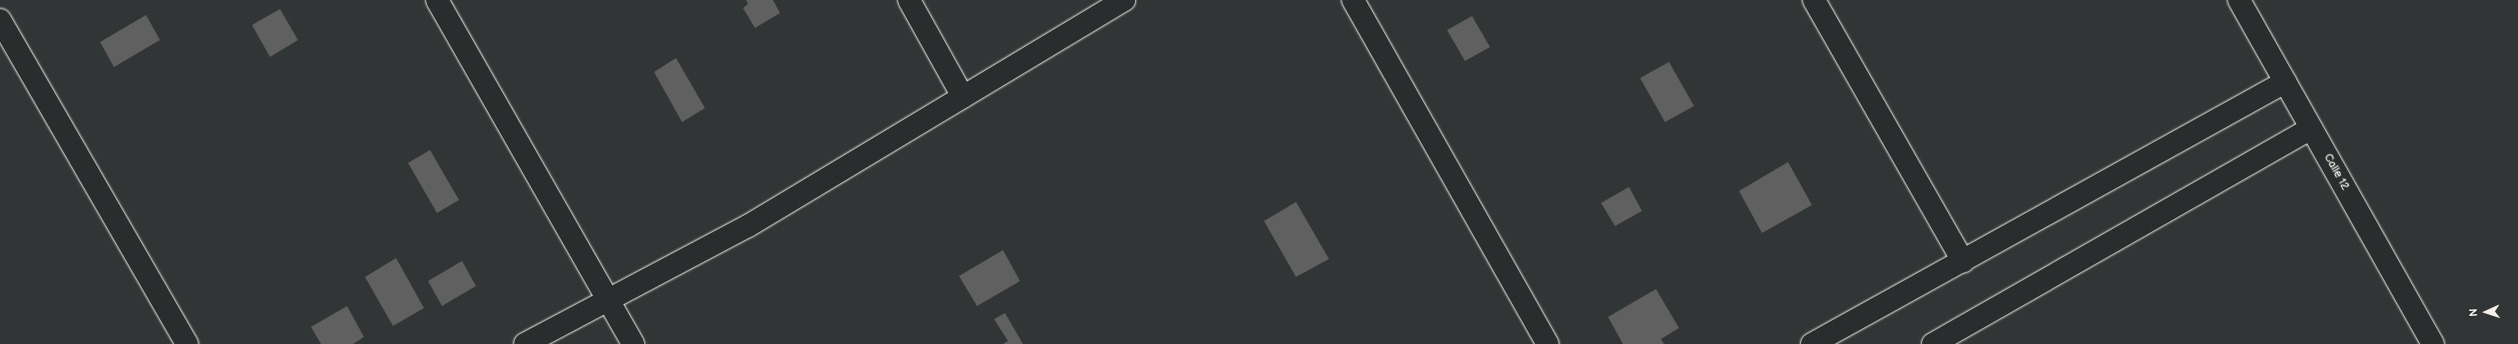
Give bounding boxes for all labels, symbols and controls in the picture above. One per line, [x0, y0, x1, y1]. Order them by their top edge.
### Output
street label: Calle 12 [2321, 152, 2351, 192]
north arrow [2466, 292, 2506, 332]
text: N [2467, 308, 2480, 317]

